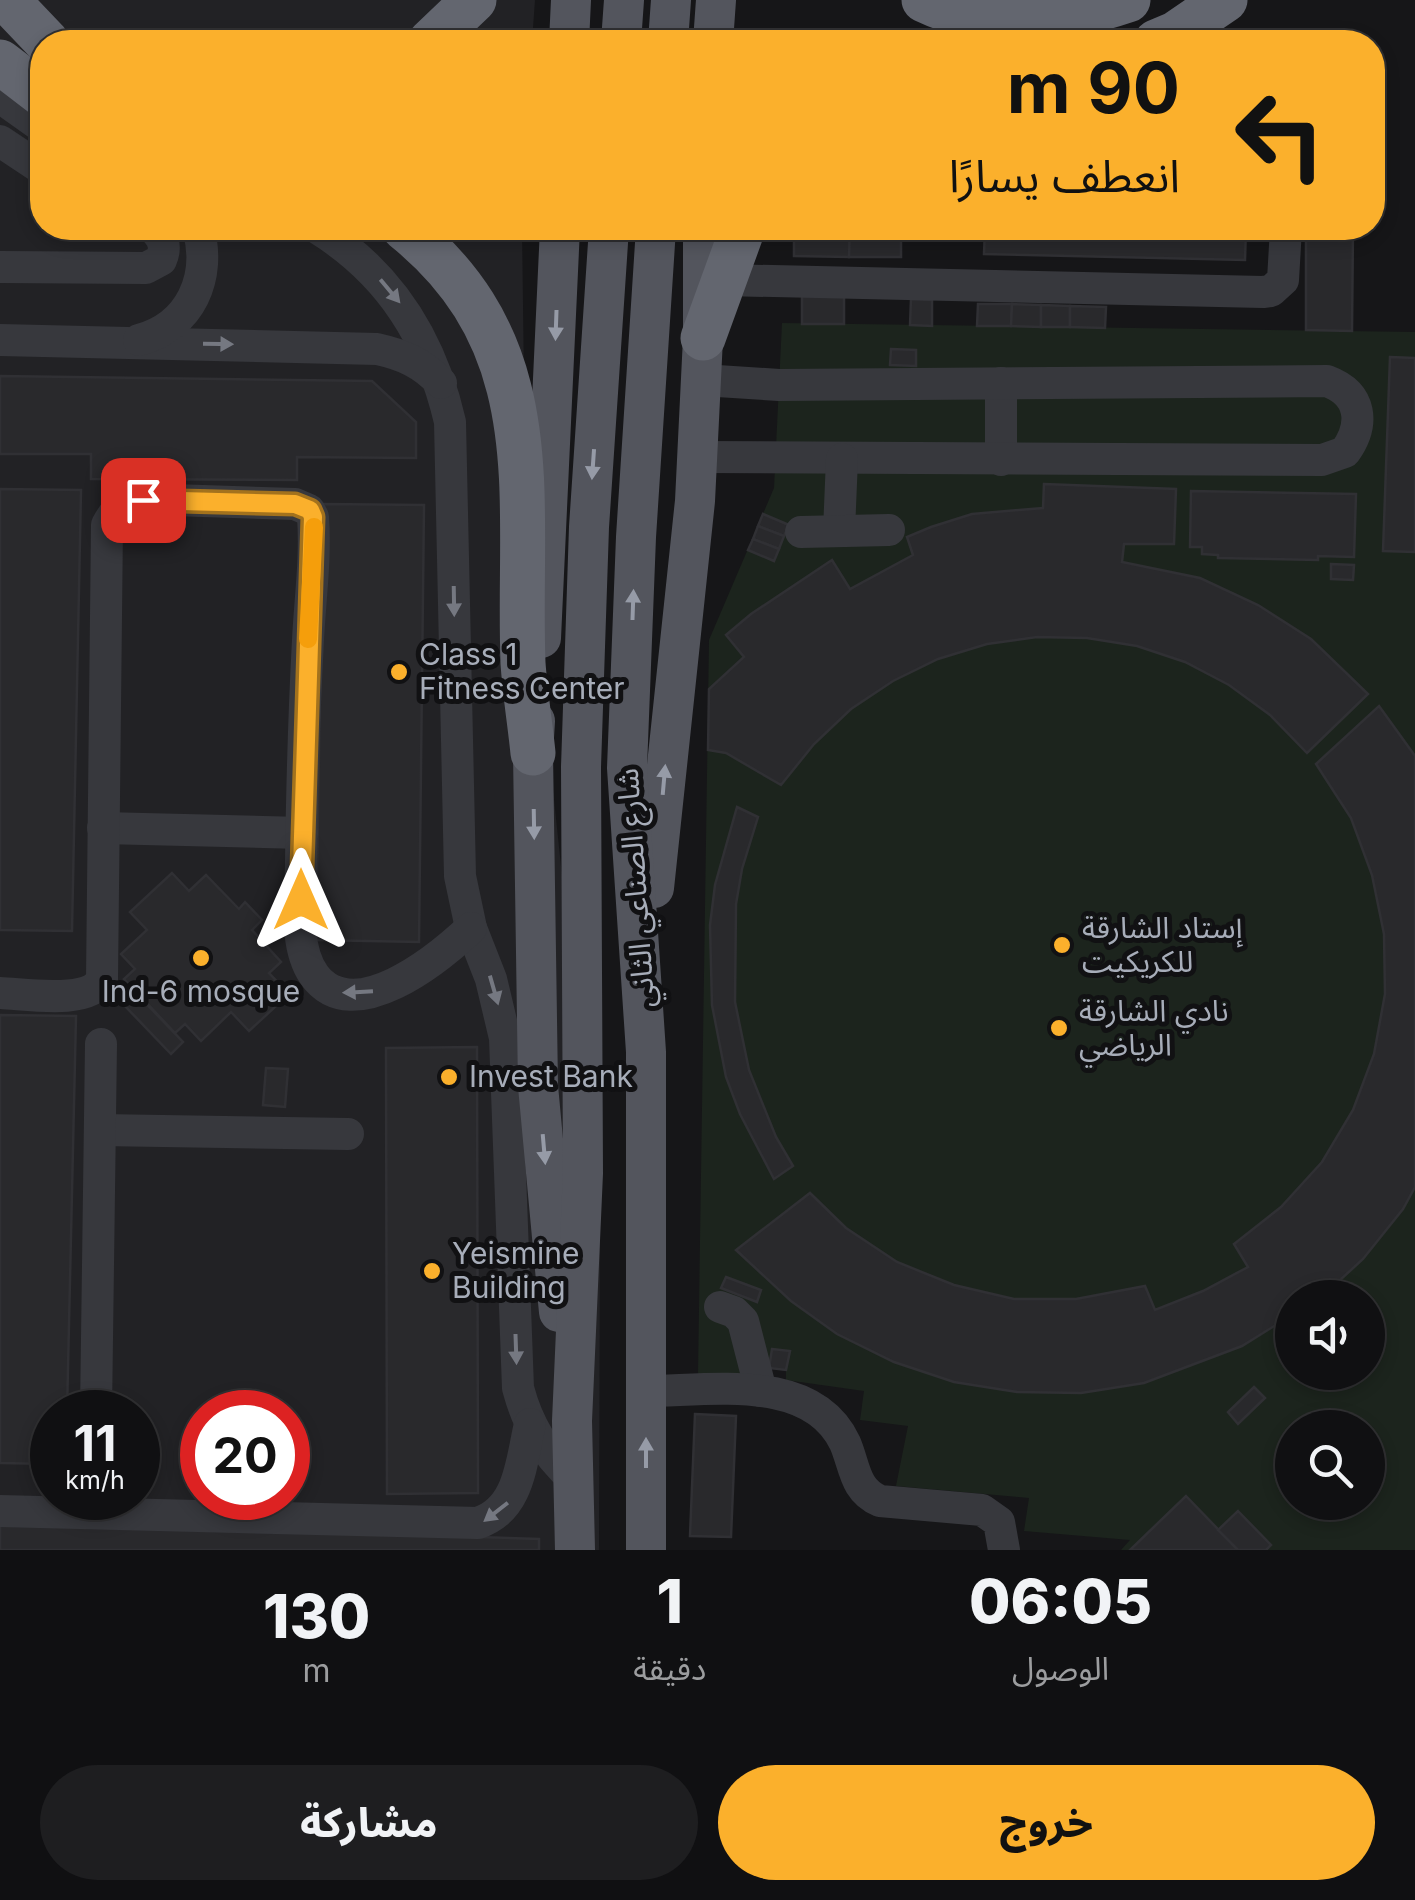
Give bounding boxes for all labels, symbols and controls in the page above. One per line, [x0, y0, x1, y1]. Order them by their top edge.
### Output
text: 90 m [1007, 45, 1180, 130]
icon: left [1215, 70, 1345, 200]
text: انعطف يسارًا [949, 148, 1180, 203]
one-way arrow [379, 278, 401, 303]
one-way arrow [548, 309, 564, 341]
one-way arrow [202, 337, 234, 353]
one-way arrow [585, 449, 601, 481]
pin [101, 458, 186, 543]
icon: arrive [116, 473, 171, 528]
one-way arrow [446, 586, 462, 618]
one-way arrow [625, 588, 641, 620]
place label: Class 1 Fitness Center [419, 636, 625, 706]
marker: Class 1 Fitness Center [388, 661, 410, 683]
one-way arrow [657, 763, 673, 795]
street label: شارع الصناعي الثاني [609, 767, 667, 1009]
one-way arrow [526, 809, 542, 841]
position arrow [249, 848, 353, 952]
place label: إستاد الشارقة للكريكيت [1082, 909, 1243, 979]
marker: إستاد الشارقة للكريكيت [1051, 934, 1073, 956]
marker: Ind-6 mosque [190, 947, 212, 969]
place label: Ind-6 mosque [102, 973, 300, 1009]
one-way arrow [487, 976, 502, 1006]
one-way arrow [342, 984, 373, 1000]
place label: نادي الشارقة الرياضي [1079, 992, 1229, 1068]
marker: نادي الشارقة الرياضي [1048, 1017, 1070, 1039]
place label: Invest Bank [469, 1058, 633, 1094]
marker: Invest Bank [438, 1066, 460, 1088]
one-way arrow [536, 1134, 552, 1165]
place label: Yeismine Building [452, 1235, 579, 1305]
marker: Yeismine Building [421, 1260, 443, 1282]
map controls [1275, 1280, 1385, 1520]
button: sound [1275, 1280, 1385, 1390]
one-way arrow [508, 1333, 524, 1365]
speed limit sign: 20 [180, 1390, 310, 1520]
button: search [1275, 1410, 1385, 1520]
text: 11 [73, 1413, 117, 1473]
one-way arrow [638, 1436, 654, 1468]
text: km/h [65, 1465, 125, 1495]
one-way arrow [483, 1501, 509, 1522]
text: 1 [656, 1565, 683, 1637]
text: 06:05 [969, 1565, 1152, 1637]
text: 130 [263, 1580, 370, 1652]
text: دقيقة [633, 1649, 706, 1688]
text: الوصول [1012, 1649, 1109, 1688]
text: m [303, 1651, 331, 1690]
button: مشاركة [40, 1765, 698, 1880]
button: خروج [718, 1765, 1375, 1880]

